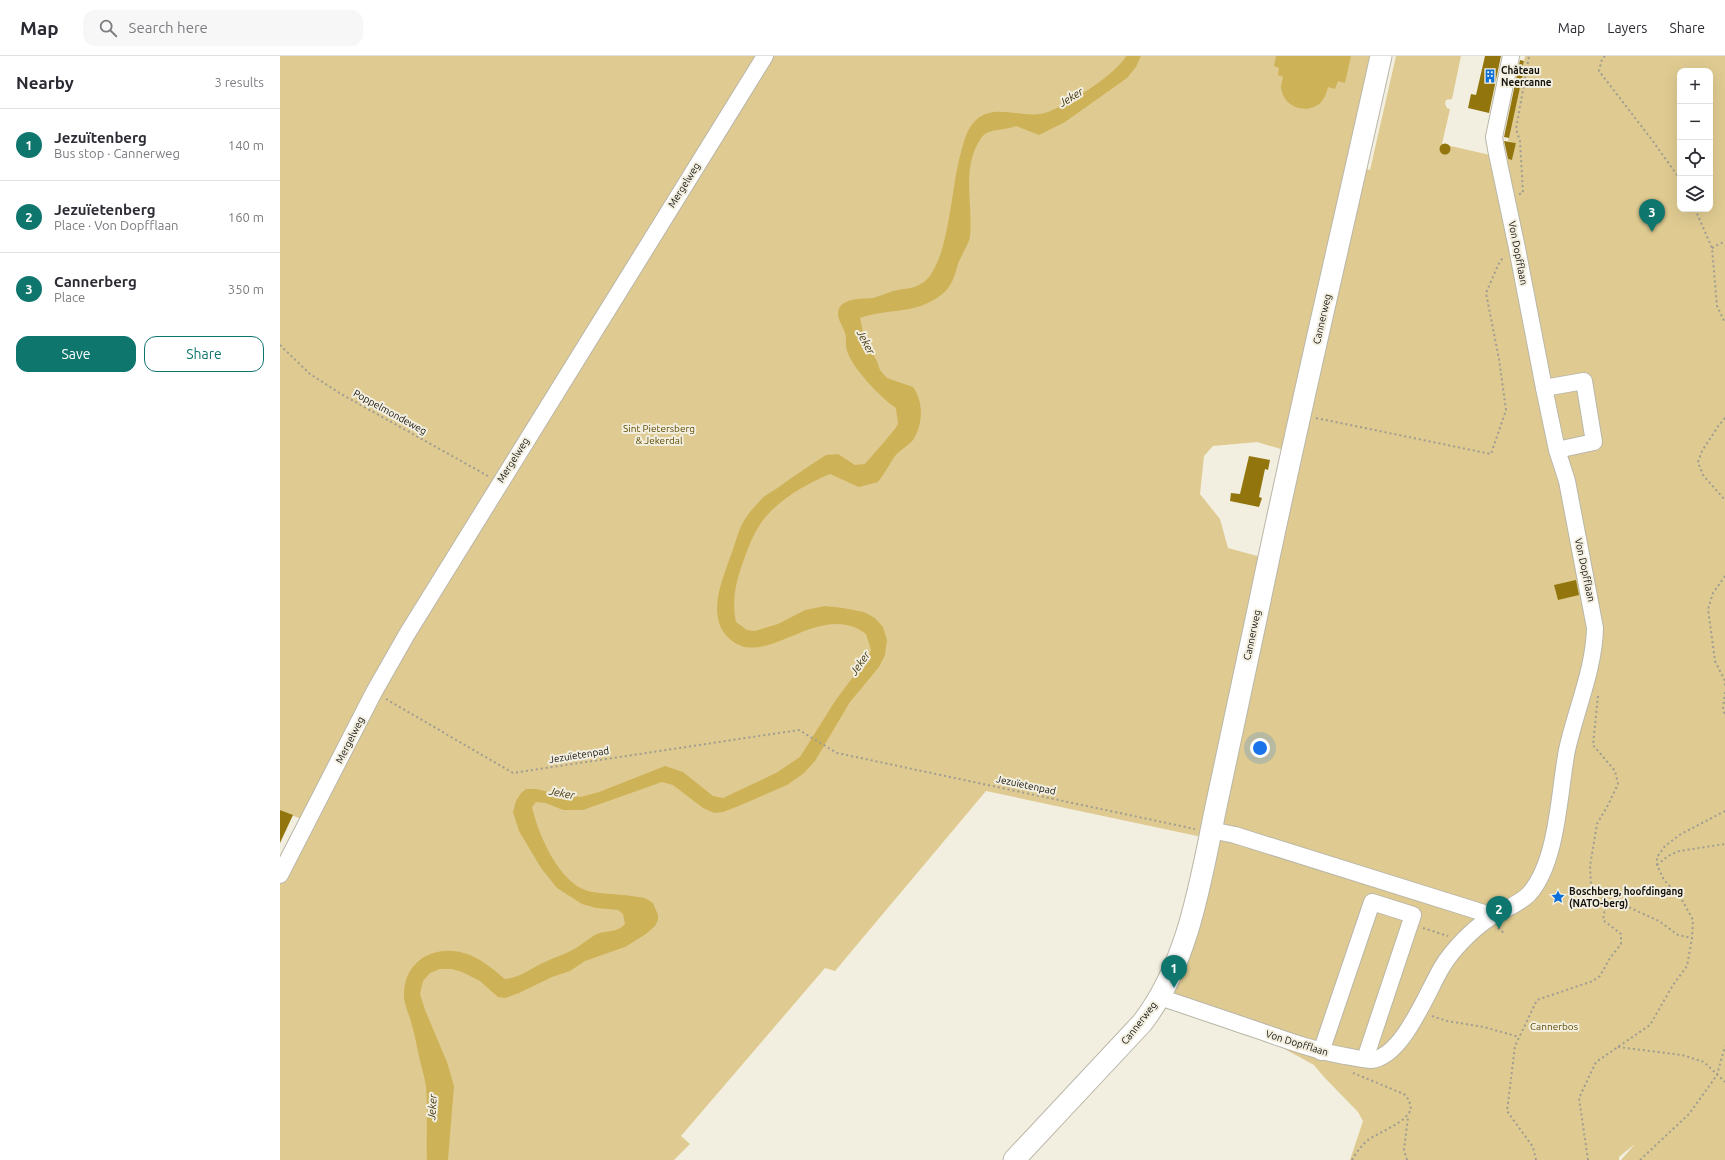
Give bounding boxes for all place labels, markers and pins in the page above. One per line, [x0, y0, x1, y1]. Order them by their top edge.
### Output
place label: Château Neercanne [1501, 65, 1552, 88]
building icon: Château Neercanne [1482, 68, 1498, 84]
pin: 3 [1639, 199, 1665, 232]
place label: Boschberg, hoofdingang (NATO-berg) [1569, 886, 1683, 910]
place icon: Boschberg, hoofdingang (NATO-berg) [1550, 889, 1566, 905]
pin: 2 [1486, 896, 1512, 929]
pin: 1 [1161, 955, 1187, 988]

